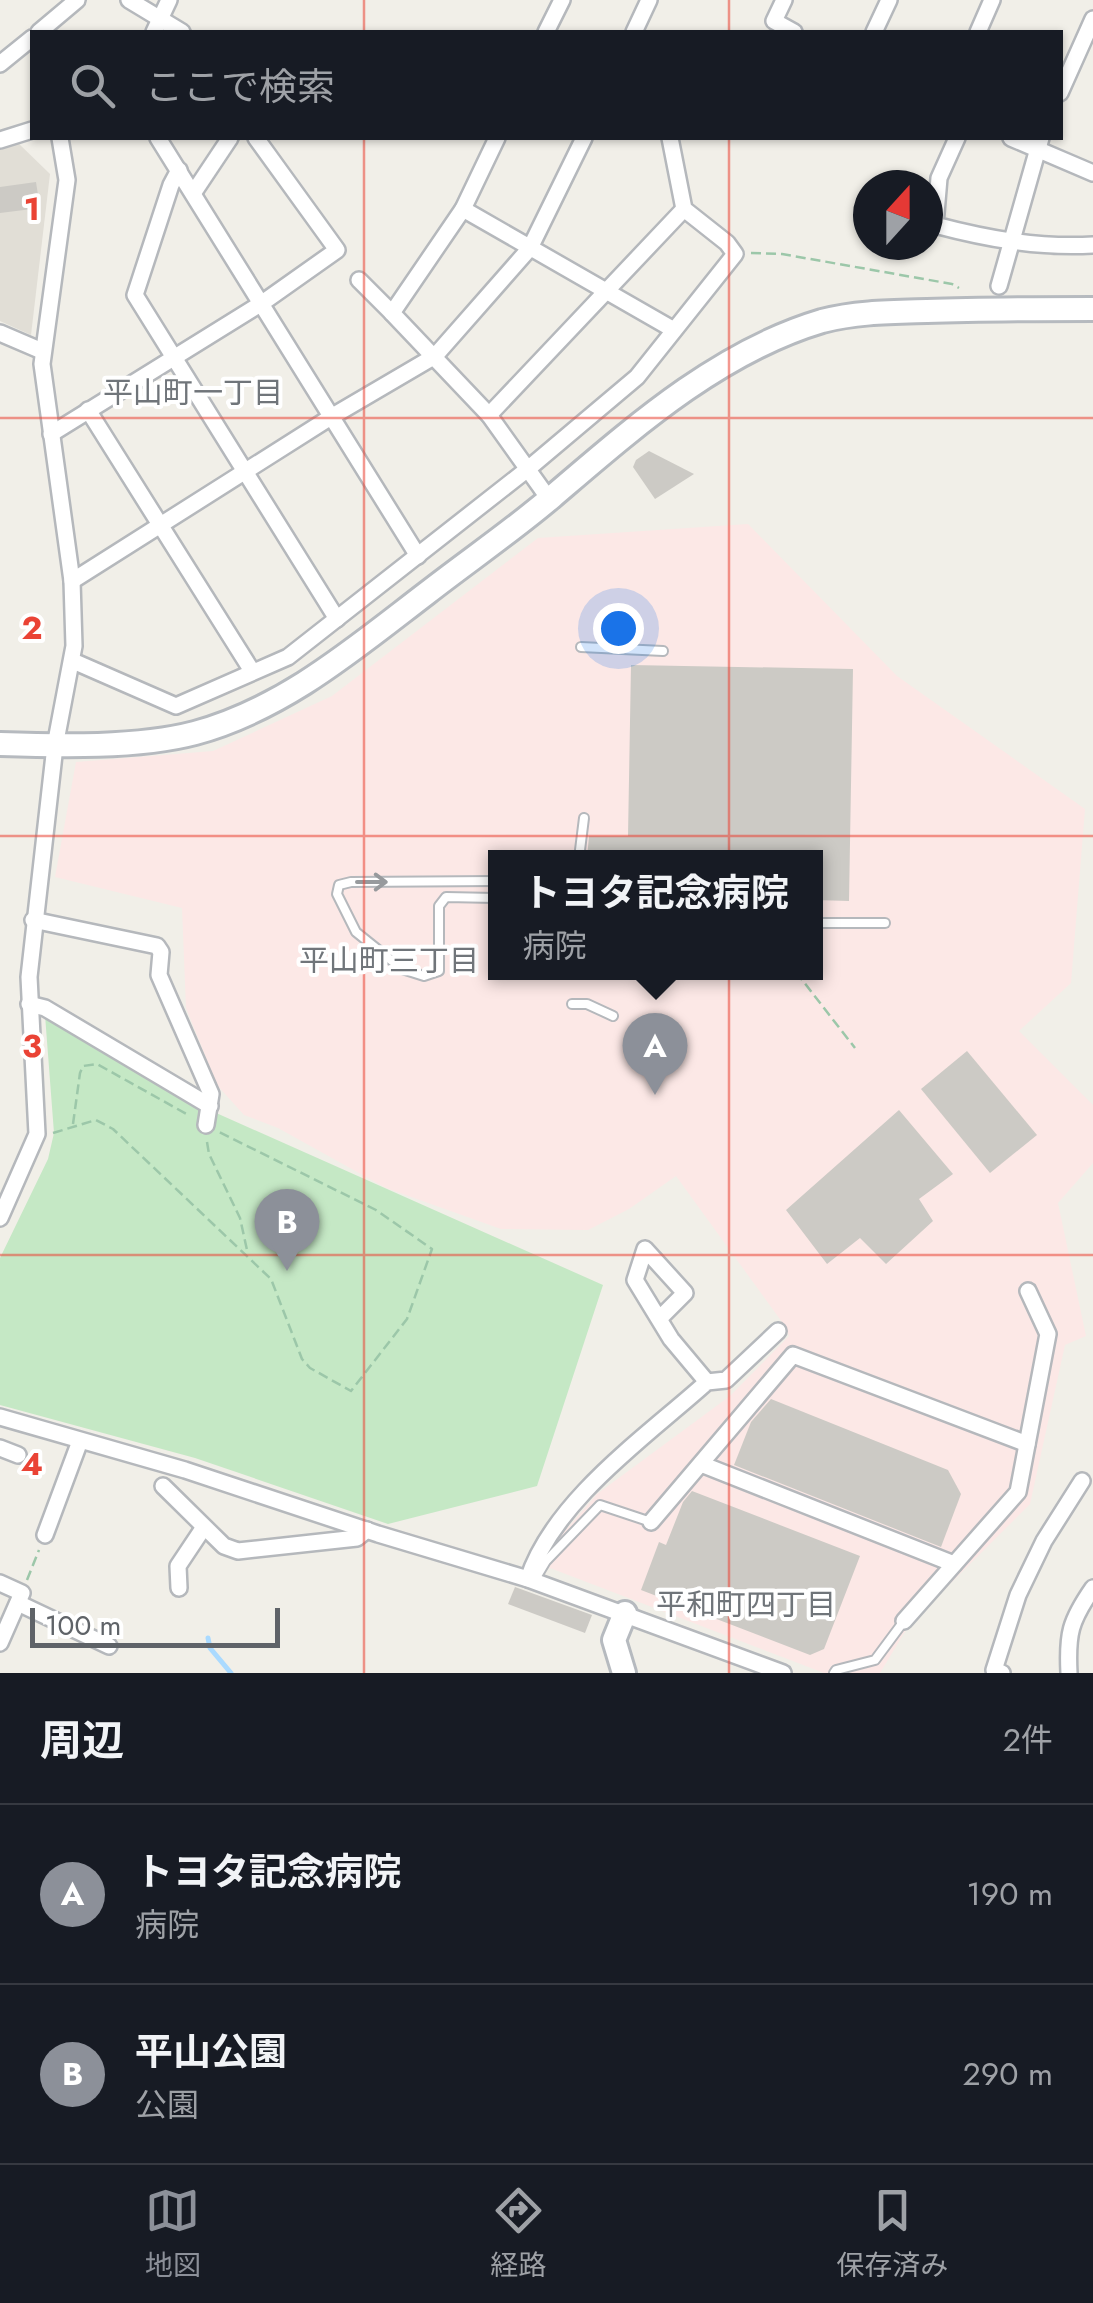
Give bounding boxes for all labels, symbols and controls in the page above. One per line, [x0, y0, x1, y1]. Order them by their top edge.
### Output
search box [30, 30, 1063, 140]
icon: search [65, 58, 120, 113]
text: ここで検索 [145, 59, 335, 114]
north arrow [853, 170, 943, 260]
text: 1 [24, 186, 40, 232]
district label: 平山町一丁目 [103, 371, 283, 414]
your location [593, 603, 644, 654]
text: 2 [22, 605, 43, 651]
popup [488, 850, 823, 980]
text: トヨタ記念病院 [522, 865, 789, 920]
one-way arrow [356, 872, 388, 892]
text: 病院 [522, 923, 587, 969]
district label: 平山町三丁目 [299, 939, 479, 982]
pin: A [622, 1012, 688, 1095]
text: 3 [22, 1023, 42, 1069]
pin: B [254, 1188, 320, 1271]
text: 4 [21, 1441, 43, 1487]
district label: 平和町四丁目 [656, 1583, 836, 1626]
scale bar [30, 1603, 280, 1648]
text: 100 m [45, 1605, 121, 1646]
text: 周辺 [40, 1710, 124, 1771]
text: 2件 [1003, 1717, 1053, 1763]
text: トヨタ記念病院 [135, 1844, 401, 1899]
text: A [61, 1871, 84, 1917]
text: 190 m [966, 1871, 1053, 1917]
text: 病院 [135, 1902, 199, 1948]
text: 平山公園 [135, 2024, 287, 2079]
text: B [62, 2051, 83, 2097]
text: 290 m [963, 2051, 1053, 2097]
text: 公園 [135, 2082, 199, 2128]
tab: 地図 [145, 2183, 201, 2286]
tab: 経路 [490, 2183, 546, 2286]
tab: 保存済み [836, 2183, 948, 2286]

